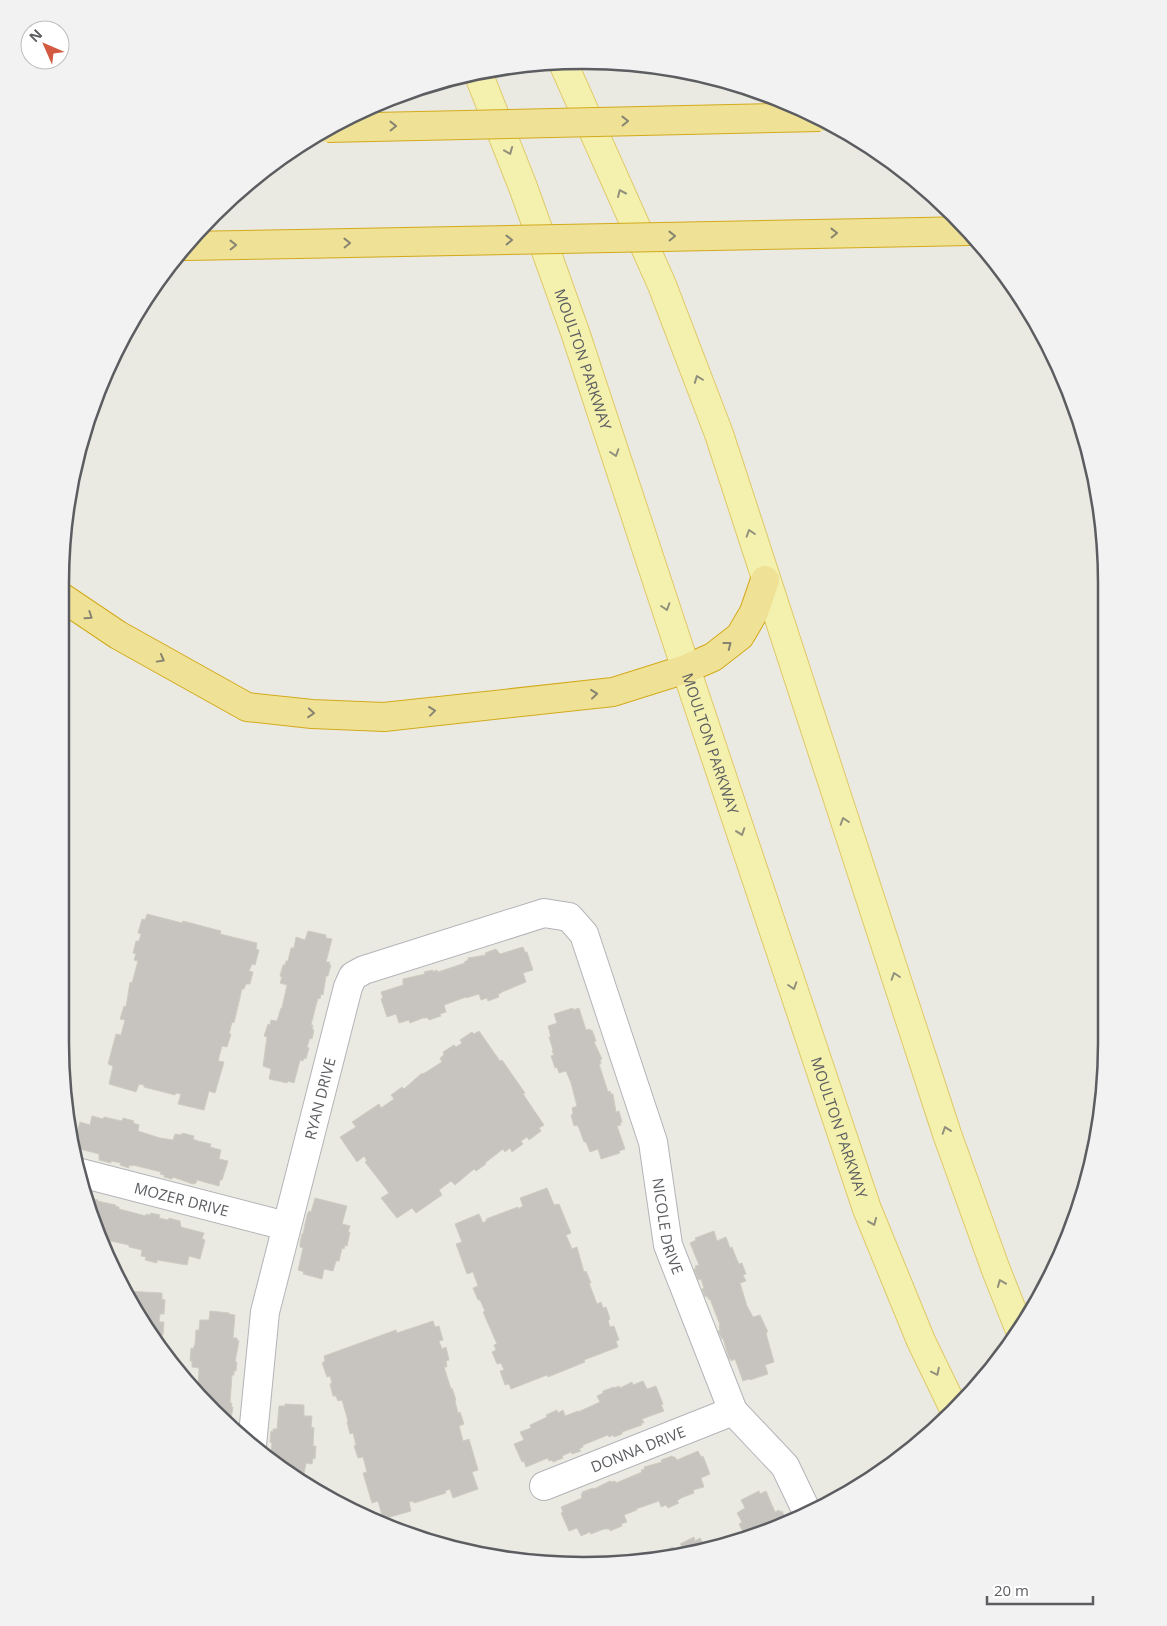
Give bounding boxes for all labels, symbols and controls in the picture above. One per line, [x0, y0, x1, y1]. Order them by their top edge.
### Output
north arrow [20, 20, 70, 70]
text: N [25, 25, 46, 46]
one-way arrow [622, 116, 630, 127]
one-way arrow [389, 121, 397, 132]
one-way arrow [503, 146, 513, 155]
one-way arrow [616, 189, 627, 198]
one-way arrow [831, 228, 839, 239]
one-way arrow [668, 231, 676, 242]
one-way arrow [506, 234, 514, 245]
one-way arrow [343, 237, 351, 248]
one-way arrow [230, 240, 238, 250]
street label: MOULTON PARKWAY [550, 286, 617, 433]
one-way arrow [694, 376, 704, 384]
one-way arrow [609, 448, 619, 456]
one-way arrow [746, 529, 756, 538]
one-way arrow [660, 602, 670, 611]
one-way arrow [83, 610, 93, 619]
one-way arrow [722, 642, 732, 651]
one-way arrow [155, 653, 164, 663]
street label: MOULTON PARKWAY [678, 670, 744, 817]
one-way arrow [590, 689, 598, 700]
one-way arrow [429, 706, 437, 717]
one-way arrow [307, 707, 315, 718]
one-way arrow [840, 818, 850, 826]
one-way arrow [735, 827, 745, 835]
one-way arrow [891, 972, 901, 980]
one-way arrow [787, 981, 797, 989]
street label: MOULTON PARKWAY [807, 1054, 873, 1201]
street label: RYAN DRIVE [299, 1055, 340, 1142]
one-way arrow [942, 1126, 952, 1135]
street label: NICOLE DRIVE [648, 1176, 688, 1277]
street label: MOZER DRIVE [132, 1177, 231, 1221]
one-way arrow [867, 1218, 877, 1226]
one-way arrow [997, 1279, 1008, 1288]
one-way arrow [930, 1367, 941, 1376]
street label: DONNA DRIVE [588, 1421, 688, 1477]
scale bar [987, 1574, 1093, 1606]
text: 20 m [994, 1580, 1029, 1600]

